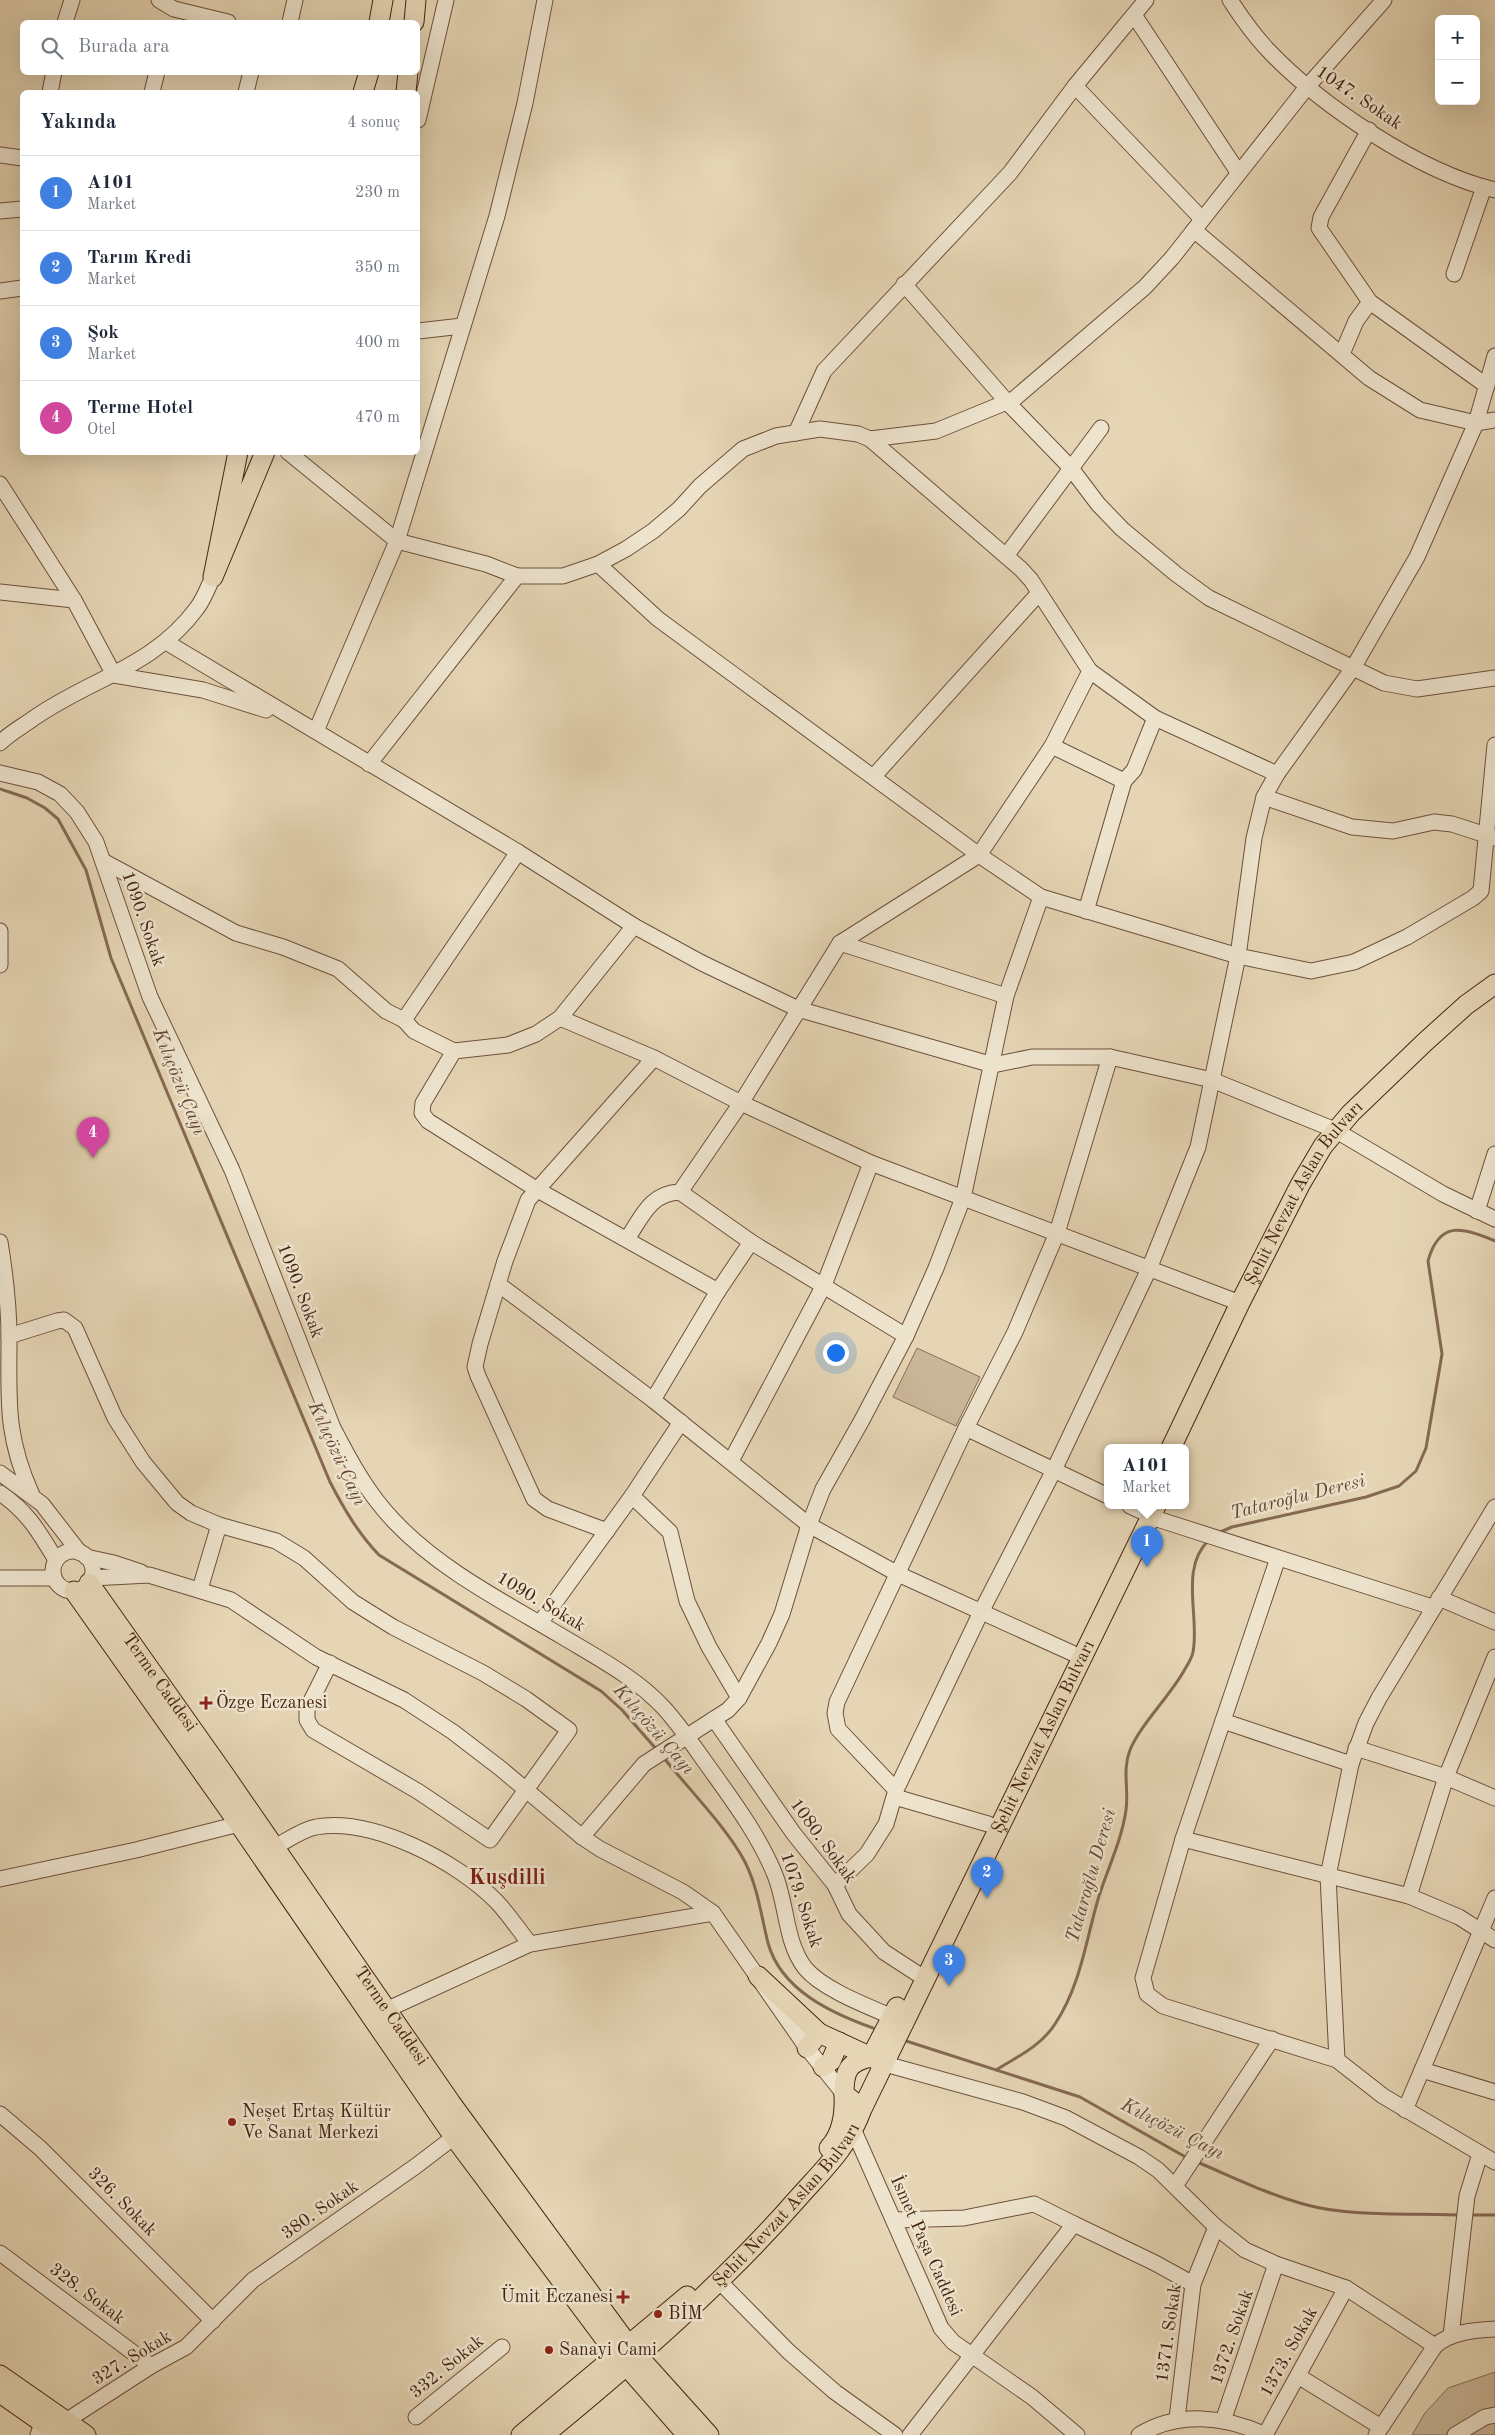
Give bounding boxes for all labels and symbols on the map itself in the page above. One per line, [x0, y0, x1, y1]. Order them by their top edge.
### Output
street label: 1047. Sokak [1313, 63, 1405, 133]
street label: 1090. Sokak [118, 869, 168, 969]
water label: Kılıçözü Çayı [148, 1025, 208, 1138]
street label: Şehit Nevzat Aslan Bulvarı [1242, 1098, 1367, 1288]
pin: 4 [77, 1117, 109, 1158]
street label: 1090. Sokak [274, 1241, 326, 1341]
your location [823, 1340, 849, 1366]
water label: Kılıçözü Çayı [303, 1398, 368, 1509]
water label: Tataroğlu Deresi [1229, 1472, 1368, 1524]
pin: 1 [1131, 1526, 1163, 1567]
street label: 1090. Sokak [494, 1569, 588, 1635]
street label: Terme Caddesi [119, 1630, 200, 1735]
street label: Şehit Nevzat Aslan Bulvarı [989, 1637, 1098, 1837]
water label: Kılıçözü Çayı [608, 1680, 697, 1779]
place label: Özge Eczanesi [216, 1690, 327, 1712]
marker: Özge Eczanesi [200, 1697, 212, 1709]
street label: 1080. Sokak [786, 1795, 860, 1887]
water label: Tataroğlu Deresi [1064, 1806, 1120, 1945]
street label: 1079. Sokak [777, 1850, 825, 1950]
pin: 2 [971, 1857, 1003, 1898]
district label: Kuşdilli [469, 1867, 545, 1889]
pin: 3 [933, 1945, 965, 1986]
street label: Terme Caddesi [351, 1963, 431, 2069]
water label: Kılıçözü Çayı [1116, 2095, 1227, 2164]
place label: Neşet Ertaş Kültür Ve Sanat Merkezi [242, 2103, 391, 2142]
marker: Neşet Ertaş Kültür Ve Sanat Merkezi [226, 2116, 238, 2128]
street label: Şehit Nevzat Aslan Bulvarı [710, 2120, 863, 2291]
street label: 326. Sokak [84, 2164, 160, 2240]
street label: İsmet Paşa Caddesi [887, 2172, 968, 2319]
street label: 380. Sokak [278, 2177, 362, 2243]
street label: 328. Sokak [46, 2260, 128, 2328]
street label: 1371. Sokak [1153, 2282, 1185, 2384]
place label: Ümit Eczanesi [501, 2284, 613, 2306]
street label: 1372. Sokak [1207, 2287, 1257, 2387]
marker: Ümit Eczanesi [617, 2291, 629, 2303]
place label: BİM [668, 2302, 703, 2323]
street label: 1373. Sokak [1257, 2304, 1321, 2400]
marker: BİM [652, 2308, 664, 2320]
street label: 327. Sokak [89, 2327, 175, 2389]
street label: 332. Sokak [407, 2332, 487, 2402]
place label: Sanayi Cami [559, 2341, 657, 2359]
marker: Sanayi Cami [543, 2344, 555, 2356]

